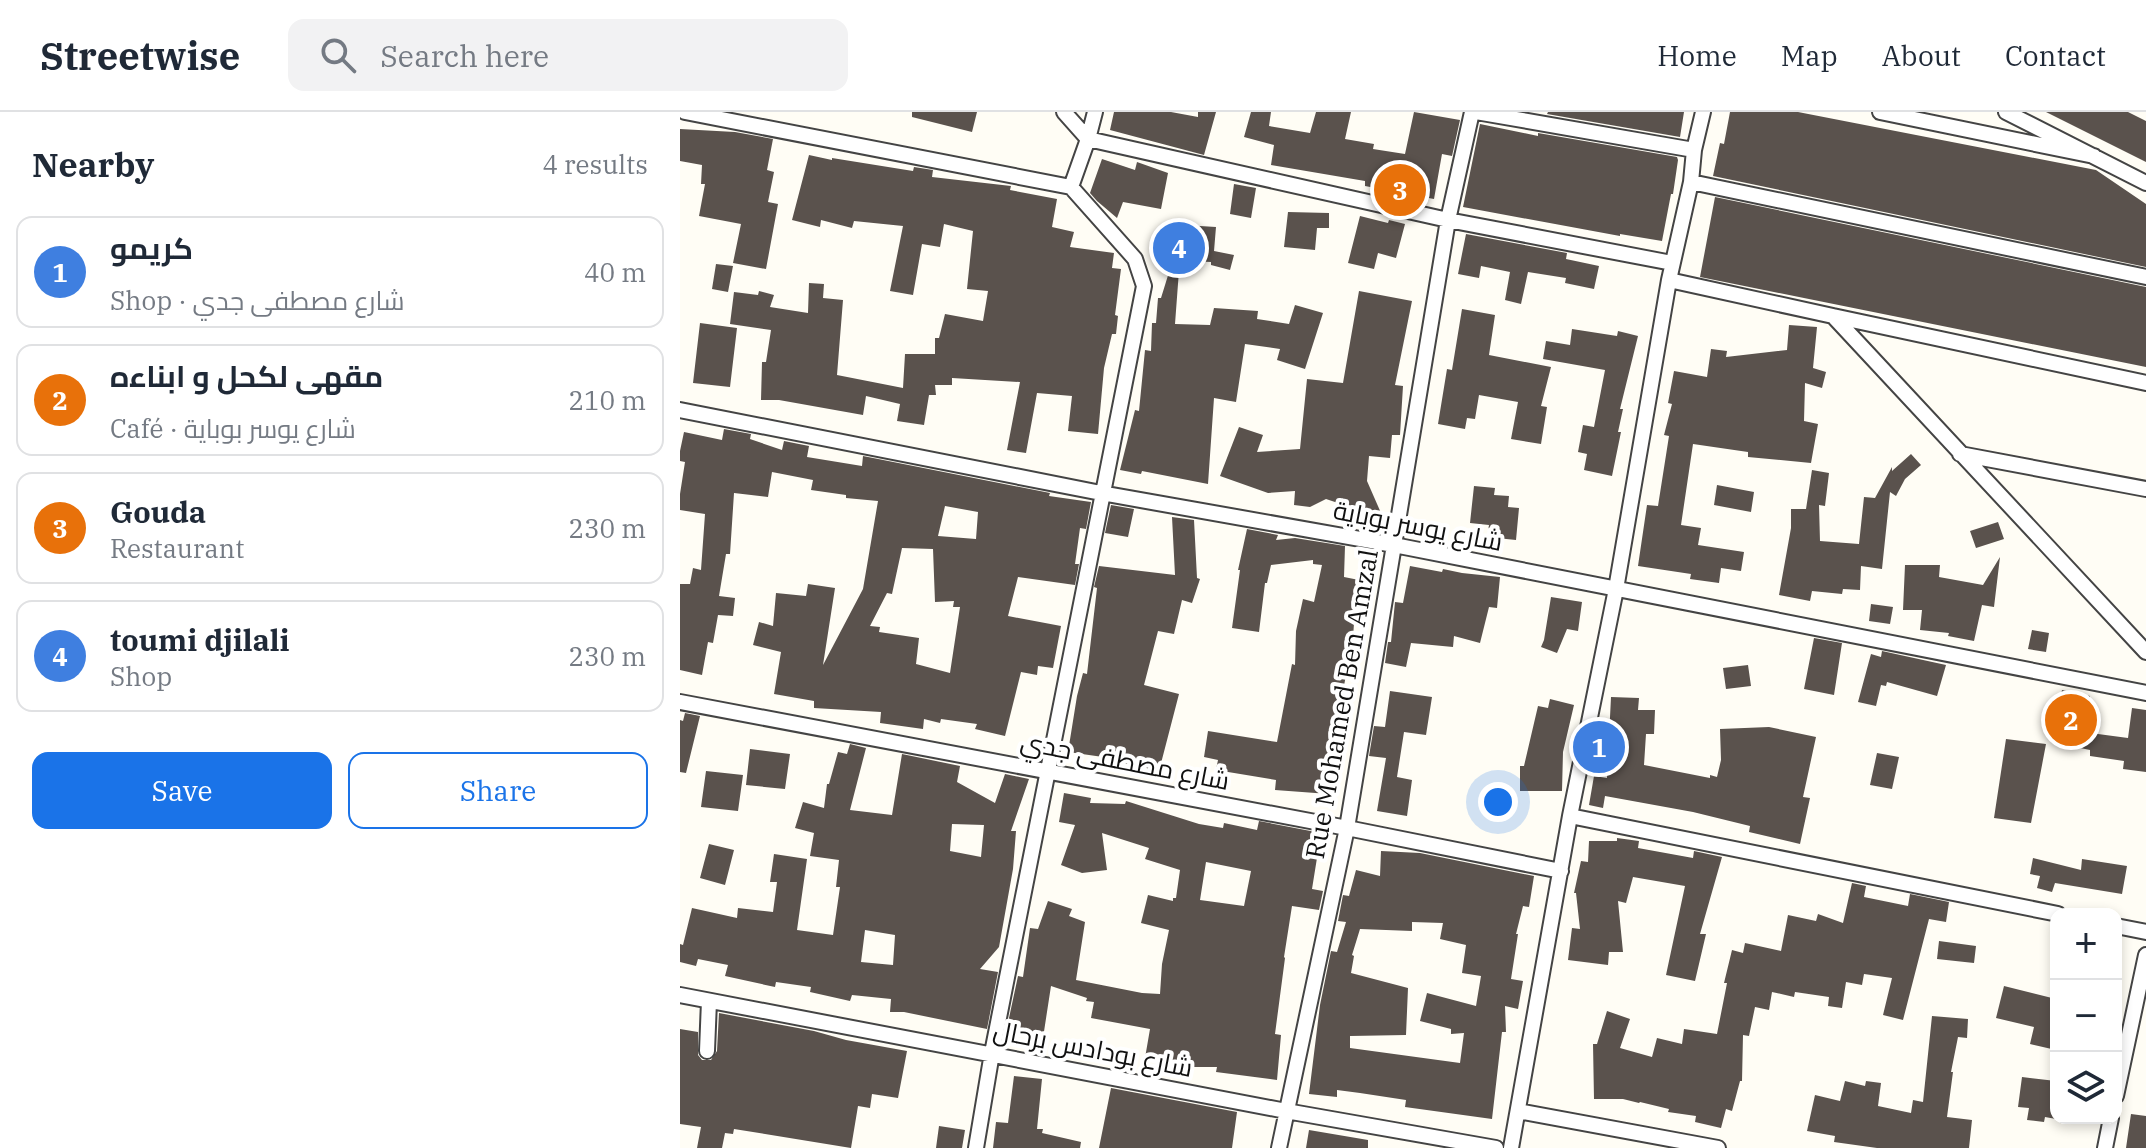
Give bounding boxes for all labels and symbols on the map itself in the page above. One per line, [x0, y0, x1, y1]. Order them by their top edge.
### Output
pin: 3 [1374, 160, 1426, 220]
pin: 4 [1153, 218, 1205, 278]
street label: شارع يوسر بوباية [1330, 492, 1506, 559]
street label: Rue Mohamed Ben Amzal [1297, 546, 1385, 861]
pin: 2 [2045, 690, 2097, 750]
pin: 1 [1573, 717, 1625, 777]
street label: شارع مصطفى جدي [1017, 723, 1232, 801]
your location [1478, 782, 1518, 822]
street label: شارع بودادس برحال [991, 1012, 1196, 1085]

